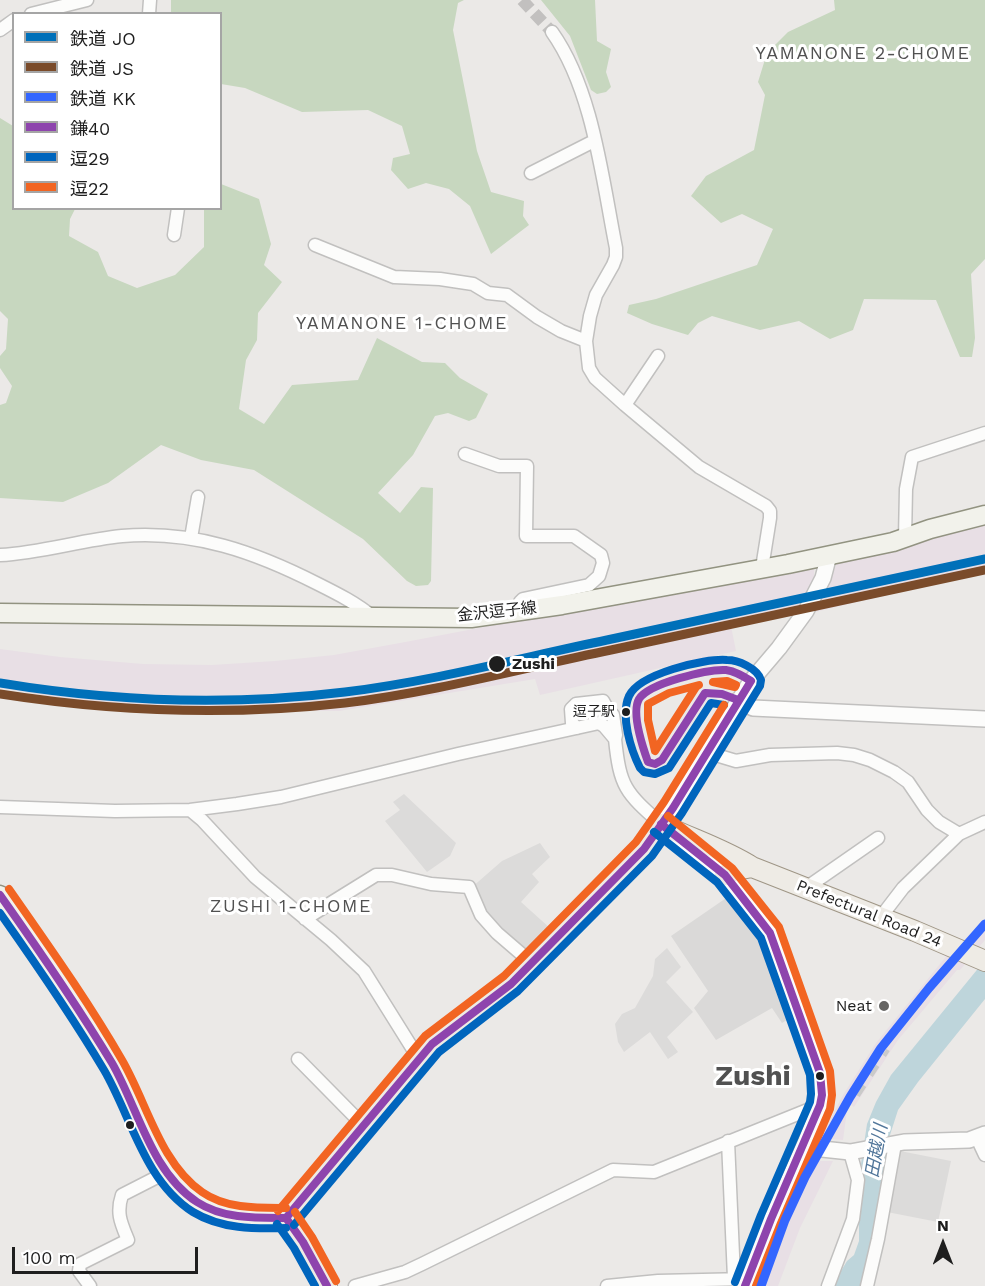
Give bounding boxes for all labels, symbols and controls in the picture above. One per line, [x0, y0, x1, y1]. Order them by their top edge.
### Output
legend [12, 12, 222, 210]
text: 鉄道 JO [70, 28, 136, 49]
district label: YAMANONE 2-CHOME [756, 43, 970, 65]
text: 鉄道 JS [70, 58, 134, 79]
text: 鉄道 KK [70, 88, 136, 109]
text: 鎌40 [70, 118, 110, 139]
text: 逗29 [70, 148, 110, 169]
text: 逗22 [70, 178, 109, 199]
district label: YAMANONE 1-CHOME [296, 313, 508, 335]
street label: 金沢逗子線 [456, 598, 538, 626]
marker: Zushi [487, 654, 507, 674]
place label: Zushi [512, 654, 555, 674]
place label: 逗子駅 [573, 704, 615, 720]
marker: 逗子駅 [620, 706, 632, 718]
street label: Prefectural Road 24 [794, 876, 944, 952]
district label: ZUSHI 1-CHOME [210, 896, 372, 918]
place label: Neat [836, 996, 872, 1016]
marker: Neat [877, 999, 891, 1013]
district label: Zushi [715, 1060, 791, 1094]
unlabelled marker [814, 1070, 826, 1082]
unlabelled marker [124, 1119, 136, 1131]
water label: 田越川 [862, 1123, 892, 1179]
north arrow [913, 1214, 973, 1274]
text: N [937, 1216, 949, 1235]
scale bar [15, 1235, 201, 1273]
text: 100 m [23, 1247, 76, 1268]

